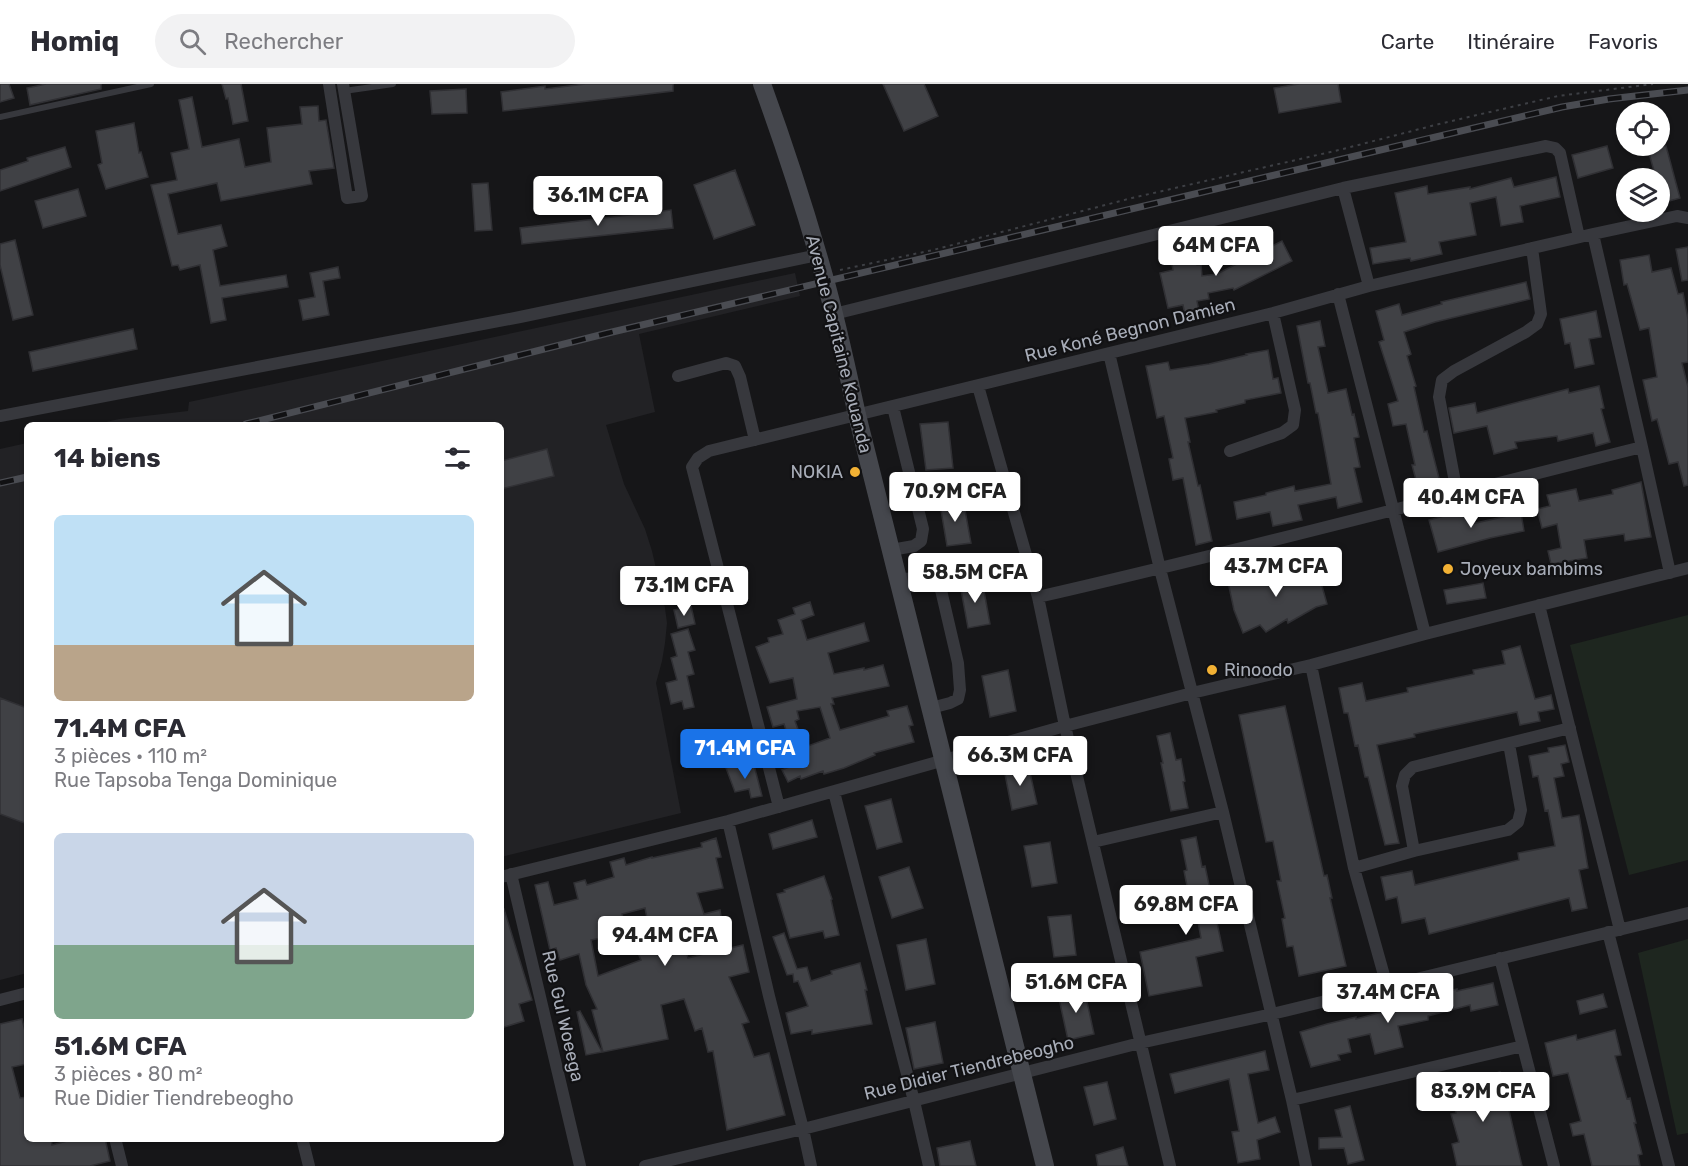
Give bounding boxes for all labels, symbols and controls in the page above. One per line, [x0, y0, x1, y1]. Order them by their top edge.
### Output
search box [155, 14, 575, 68]
text: Homiq [30, 25, 119, 58]
icon: search [176, 25, 209, 58]
text: Rechercher [224, 28, 343, 55]
text: Carte [1381, 29, 1434, 54]
text: Itinéraire [1467, 29, 1555, 54]
text: Favoris [1588, 29, 1658, 54]
map controls [1616, 102, 1670, 222]
button: locate [1616, 102, 1670, 156]
button: layers [1616, 168, 1670, 222]
pin: 36.1M CFA [529, 176, 667, 227]
text: 36.1M CFA [547, 183, 649, 207]
pin: 64M CFA [1161, 226, 1271, 277]
street label: Avenue Capitaine Kouanda [801, 233, 877, 455]
text: 64M CFA [1172, 233, 1260, 257]
street label: Rue Koné Begnon Damien [1022, 293, 1238, 367]
icon: filters [441, 442, 474, 475]
text: 14 biens [54, 443, 161, 474]
place label: NOKIA [791, 461, 843, 483]
marker: NOKIA [848, 465, 862, 479]
pin: 70.9M CFA [886, 472, 1024, 523]
pin: 40.4M CFA [1402, 478, 1540, 529]
text: 70.9M CFA [903, 479, 1007, 503]
text: 40.4M CFA [1417, 485, 1525, 509]
pin: 43.7M CFA [1207, 547, 1345, 598]
pin: 58.5M CFA [906, 553, 1044, 604]
icon: home [210, 554, 318, 662]
text: 43.7M CFA [1224, 554, 1328, 578]
place label: Joyeux bambims [1460, 558, 1603, 580]
text: 58.5M CFA [922, 560, 1028, 584]
marker: Joyeux bambims [1441, 562, 1455, 576]
pin: 73.1M CFA [615, 566, 753, 617]
text: 73.1M CFA [634, 573, 734, 597]
place label: Rinoodo [1224, 659, 1293, 681]
marker: Rinoodo [1205, 663, 1219, 677]
text: 71.4M CFA [54, 713, 186, 744]
pin: 71.4M CFA [676, 729, 814, 780]
text: 71.4M CFA [694, 736, 796, 760]
pin: 66.3M CFA [951, 736, 1089, 787]
text: 66.3M CFA [967, 743, 1073, 767]
text: 3 pièces · 110 m² [54, 744, 207, 768]
text: Rue Tapsoba Tenga Dominique [54, 768, 337, 792]
icon: home [210, 872, 318, 980]
pin: 69.8M CFA [1117, 885, 1255, 936]
text: 69.8M CFA [1134, 892, 1238, 916]
pin: 94.4M CFA [596, 916, 734, 967]
text: 94.4M CFA [612, 923, 718, 947]
street label: Rue Gul Woeega [537, 948, 589, 1084]
pin: 51.6M CFA [1007, 963, 1145, 1014]
text: 51.6M CFA [1025, 970, 1127, 994]
pin: 37.4M CFA [1319, 973, 1457, 1024]
text: 37.4M CFA [1336, 980, 1440, 1004]
text: 51.6M CFA [54, 1031, 187, 1062]
street label: Rue Didier Tiendrebeogho [862, 1031, 1076, 1105]
text: 3 pièces · 80 m² [54, 1062, 203, 1086]
pin: 83.9M CFA [1414, 1072, 1552, 1123]
text: 83.9M CFA [1430, 1079, 1536, 1103]
text: Rue Didier Tiendrebeogho [54, 1086, 294, 1110]

